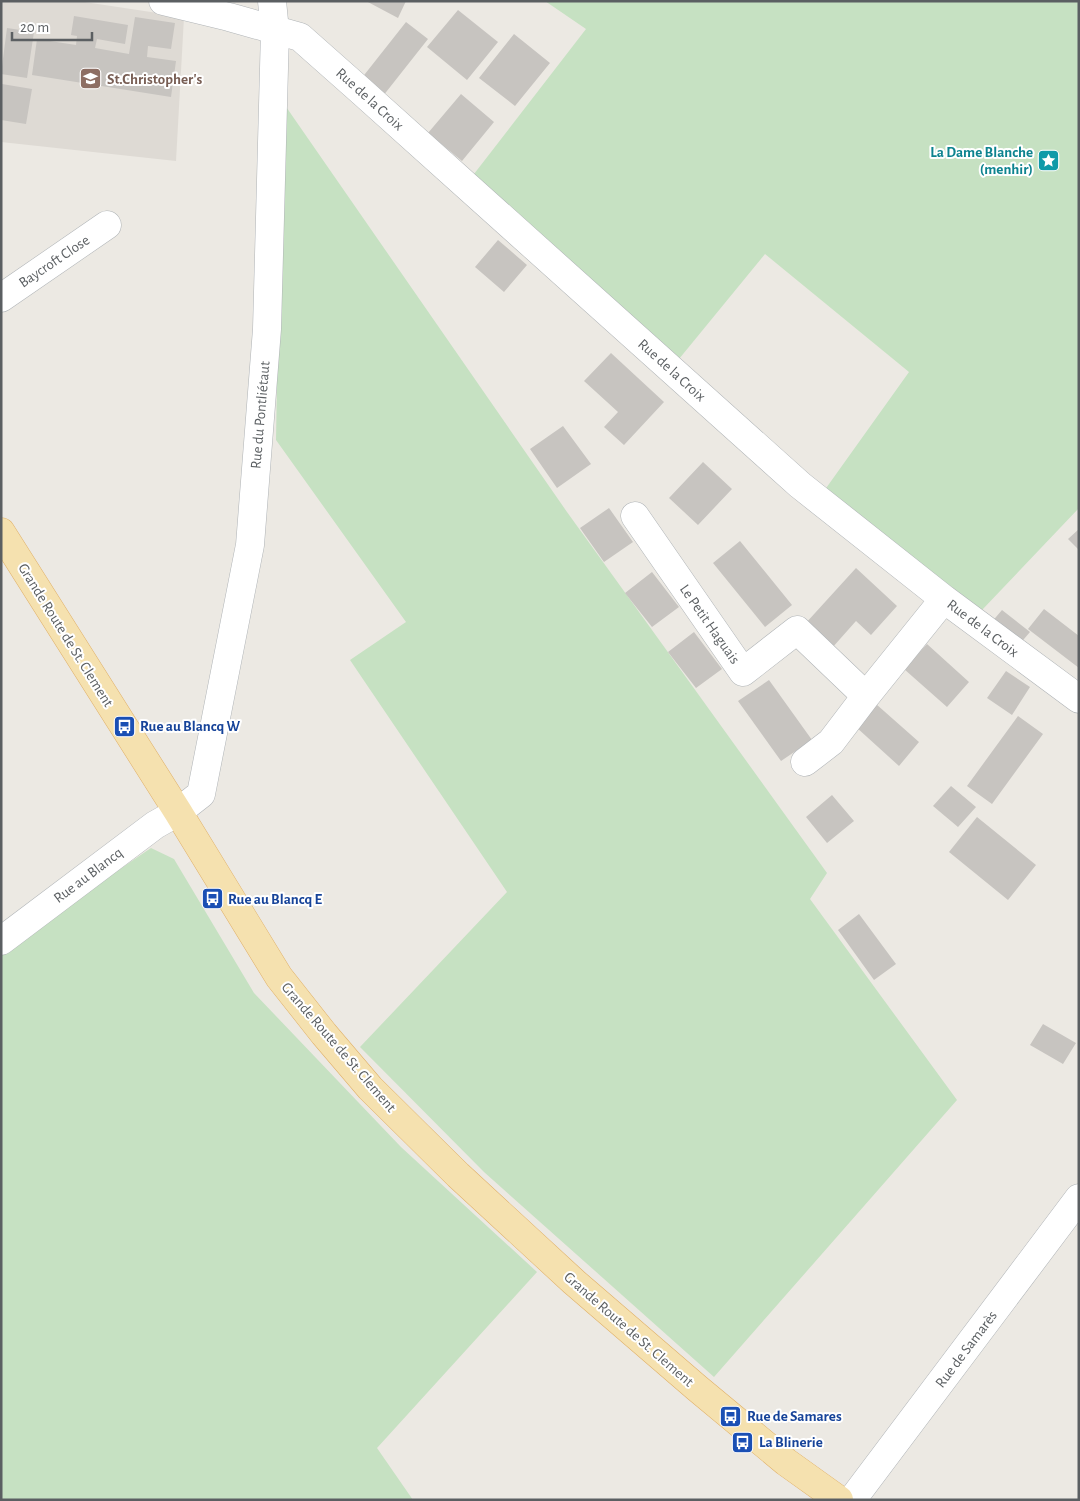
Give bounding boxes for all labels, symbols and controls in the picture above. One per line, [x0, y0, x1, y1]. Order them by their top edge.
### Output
scale bar [12, 10, 92, 42]
text: 20 m [20, 20, 49, 35]
street label: Rue de la Croix [333, 65, 407, 134]
school or university icon: St.Christopher's [79, 67, 103, 91]
place label: St.Christopher's [107, 72, 202, 87]
place label: La Dame Blanche (menhir) [930, 145, 1033, 177]
place icon: La Dame Blanche (menhir) [1037, 149, 1061, 173]
street label: Baycroft Close [16, 232, 92, 290]
street label: Rue de la Croix [635, 336, 709, 405]
street label: Rue du Pontliétaut [248, 360, 273, 470]
street label: Grande Route de St. Clement [15, 561, 116, 710]
street label: Le Petit Haguais [677, 582, 742, 667]
street label: Rue de la Croix [944, 597, 1022, 660]
bus stop icon: Rue au Blancq W [112, 714, 136, 738]
place label: Rue au Blancq W [140, 719, 241, 734]
street label: Rue au Blancq [51, 845, 125, 906]
bus stop icon: Rue au Blancq E [200, 887, 224, 911]
place label: Rue au Blancq E [228, 892, 323, 907]
street label: Grande Route de St. Clement [278, 980, 399, 1115]
street label: Grande Route de St. Clement [561, 1269, 696, 1390]
street label: Rue de Samarès [933, 1308, 1000, 1390]
bus stop icon: Rue de Samares [719, 1404, 743, 1428]
place label: Rue de Samares [747, 1409, 842, 1424]
bus stop icon: La Blinerie [731, 1430, 755, 1454]
place label: La Blinerie [759, 1435, 823, 1450]

